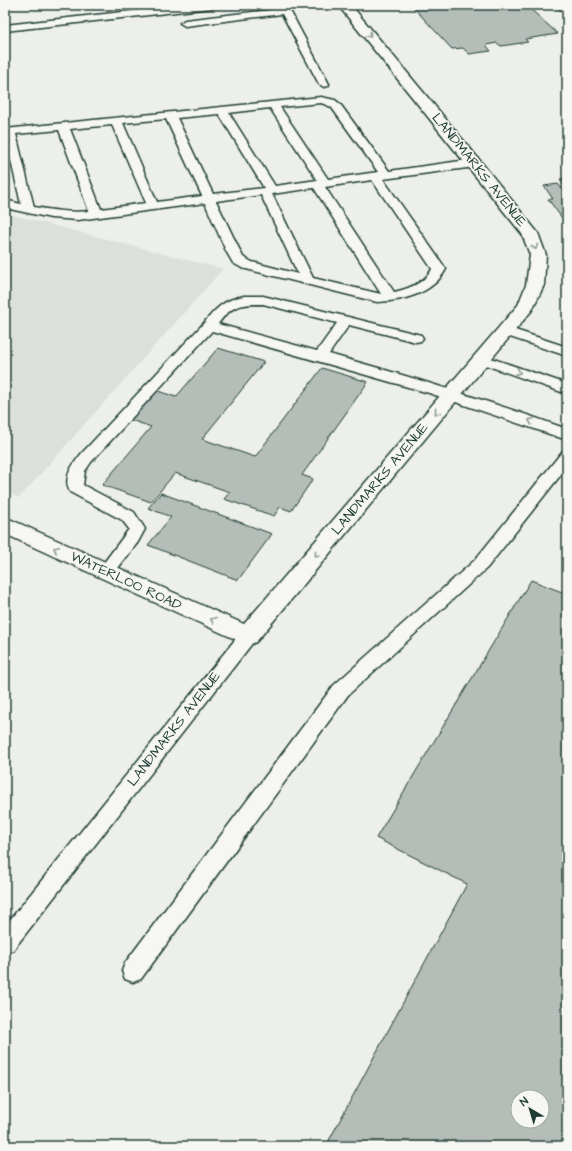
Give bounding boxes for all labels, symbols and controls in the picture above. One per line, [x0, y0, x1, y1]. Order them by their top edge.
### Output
one-way arrow [365, 30, 372, 38]
street label: LANDMARKS AVENUE [427, 109, 532, 232]
one-way arrow [530, 243, 538, 250]
one-way arrow [515, 367, 522, 376]
one-way arrow [435, 407, 442, 415]
one-way arrow [527, 417, 534, 425]
street label: LANDMARKS AVENUE [327, 418, 433, 539]
one-way arrow [53, 546, 61, 554]
street label: WATERLOO ROAD [67, 546, 185, 616]
one-way arrow [315, 550, 322, 557]
one-way arrow [209, 617, 217, 625]
street label: LANDMARKS AVENUE [123, 667, 226, 791]
north arrow [510, 1089, 550, 1129]
text: N [517, 1093, 532, 1110]

